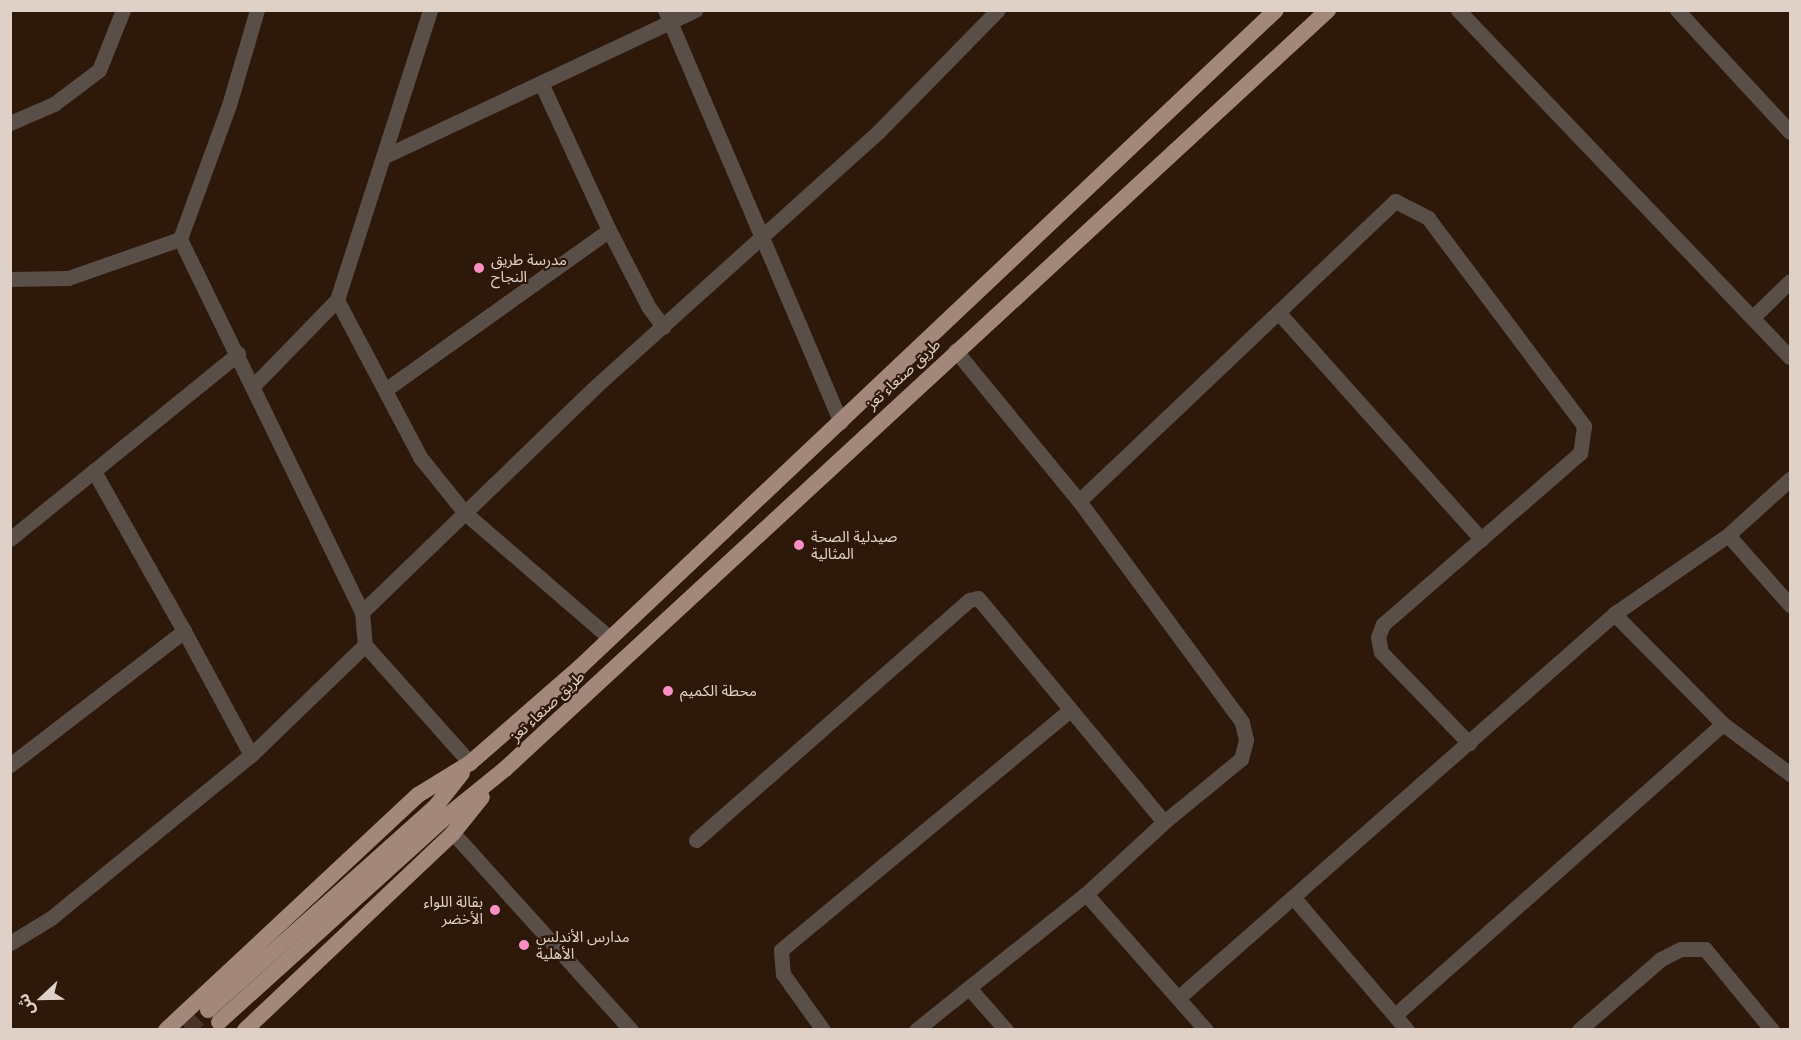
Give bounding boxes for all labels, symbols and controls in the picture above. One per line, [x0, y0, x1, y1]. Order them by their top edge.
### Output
place label: مدرسة طريق النجاح [491, 250, 567, 285]
marker: مدرسة طريق النجاح [472, 261, 486, 275]
street label: طريق صنعاء تعز [862, 335, 944, 413]
place label: صيدلية الصحة المثالية [811, 527, 897, 562]
marker: صيدلية الصحة المثالية [792, 538, 806, 552]
street label: طريق صنعاء تعز [506, 667, 588, 745]
place label: محطة الكميم [680, 682, 757, 700]
marker: محطة الكميم [661, 684, 675, 698]
place label: بقالة اللواء الأخضر [423, 892, 483, 927]
marker: بقالة اللواء الأخضر [488, 903, 502, 917]
place label: مدارس الأندلس الأهلية [536, 927, 630, 962]
marker: مدارس الأندلس الأهلية [517, 938, 531, 952]
north arrow [12, 968, 72, 1028]
text: ش [12, 991, 39, 1019]

